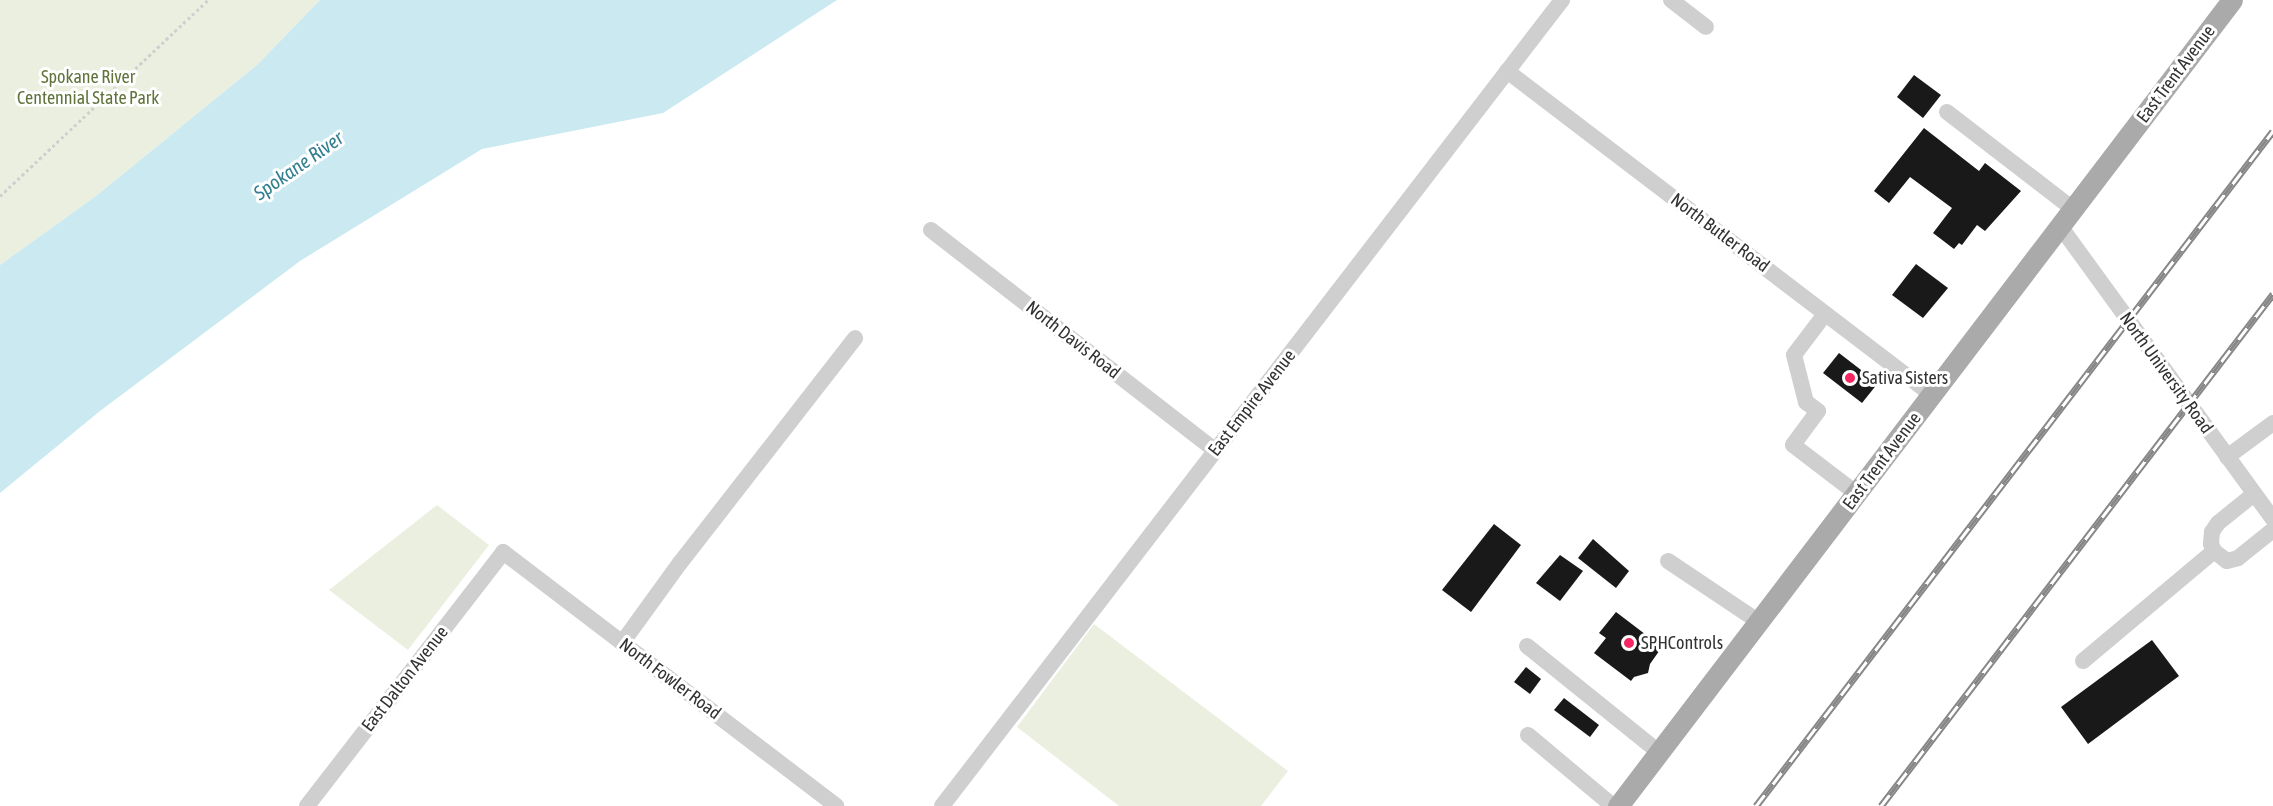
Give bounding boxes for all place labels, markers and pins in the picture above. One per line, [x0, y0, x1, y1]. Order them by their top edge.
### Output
place label: Sativa Sisters [1862, 367, 1948, 389]
marker: Sativa Sisters [1843, 371, 1857, 385]
place label: SPHControls [1641, 632, 1723, 654]
marker: SPHControls [1622, 636, 1636, 650]

